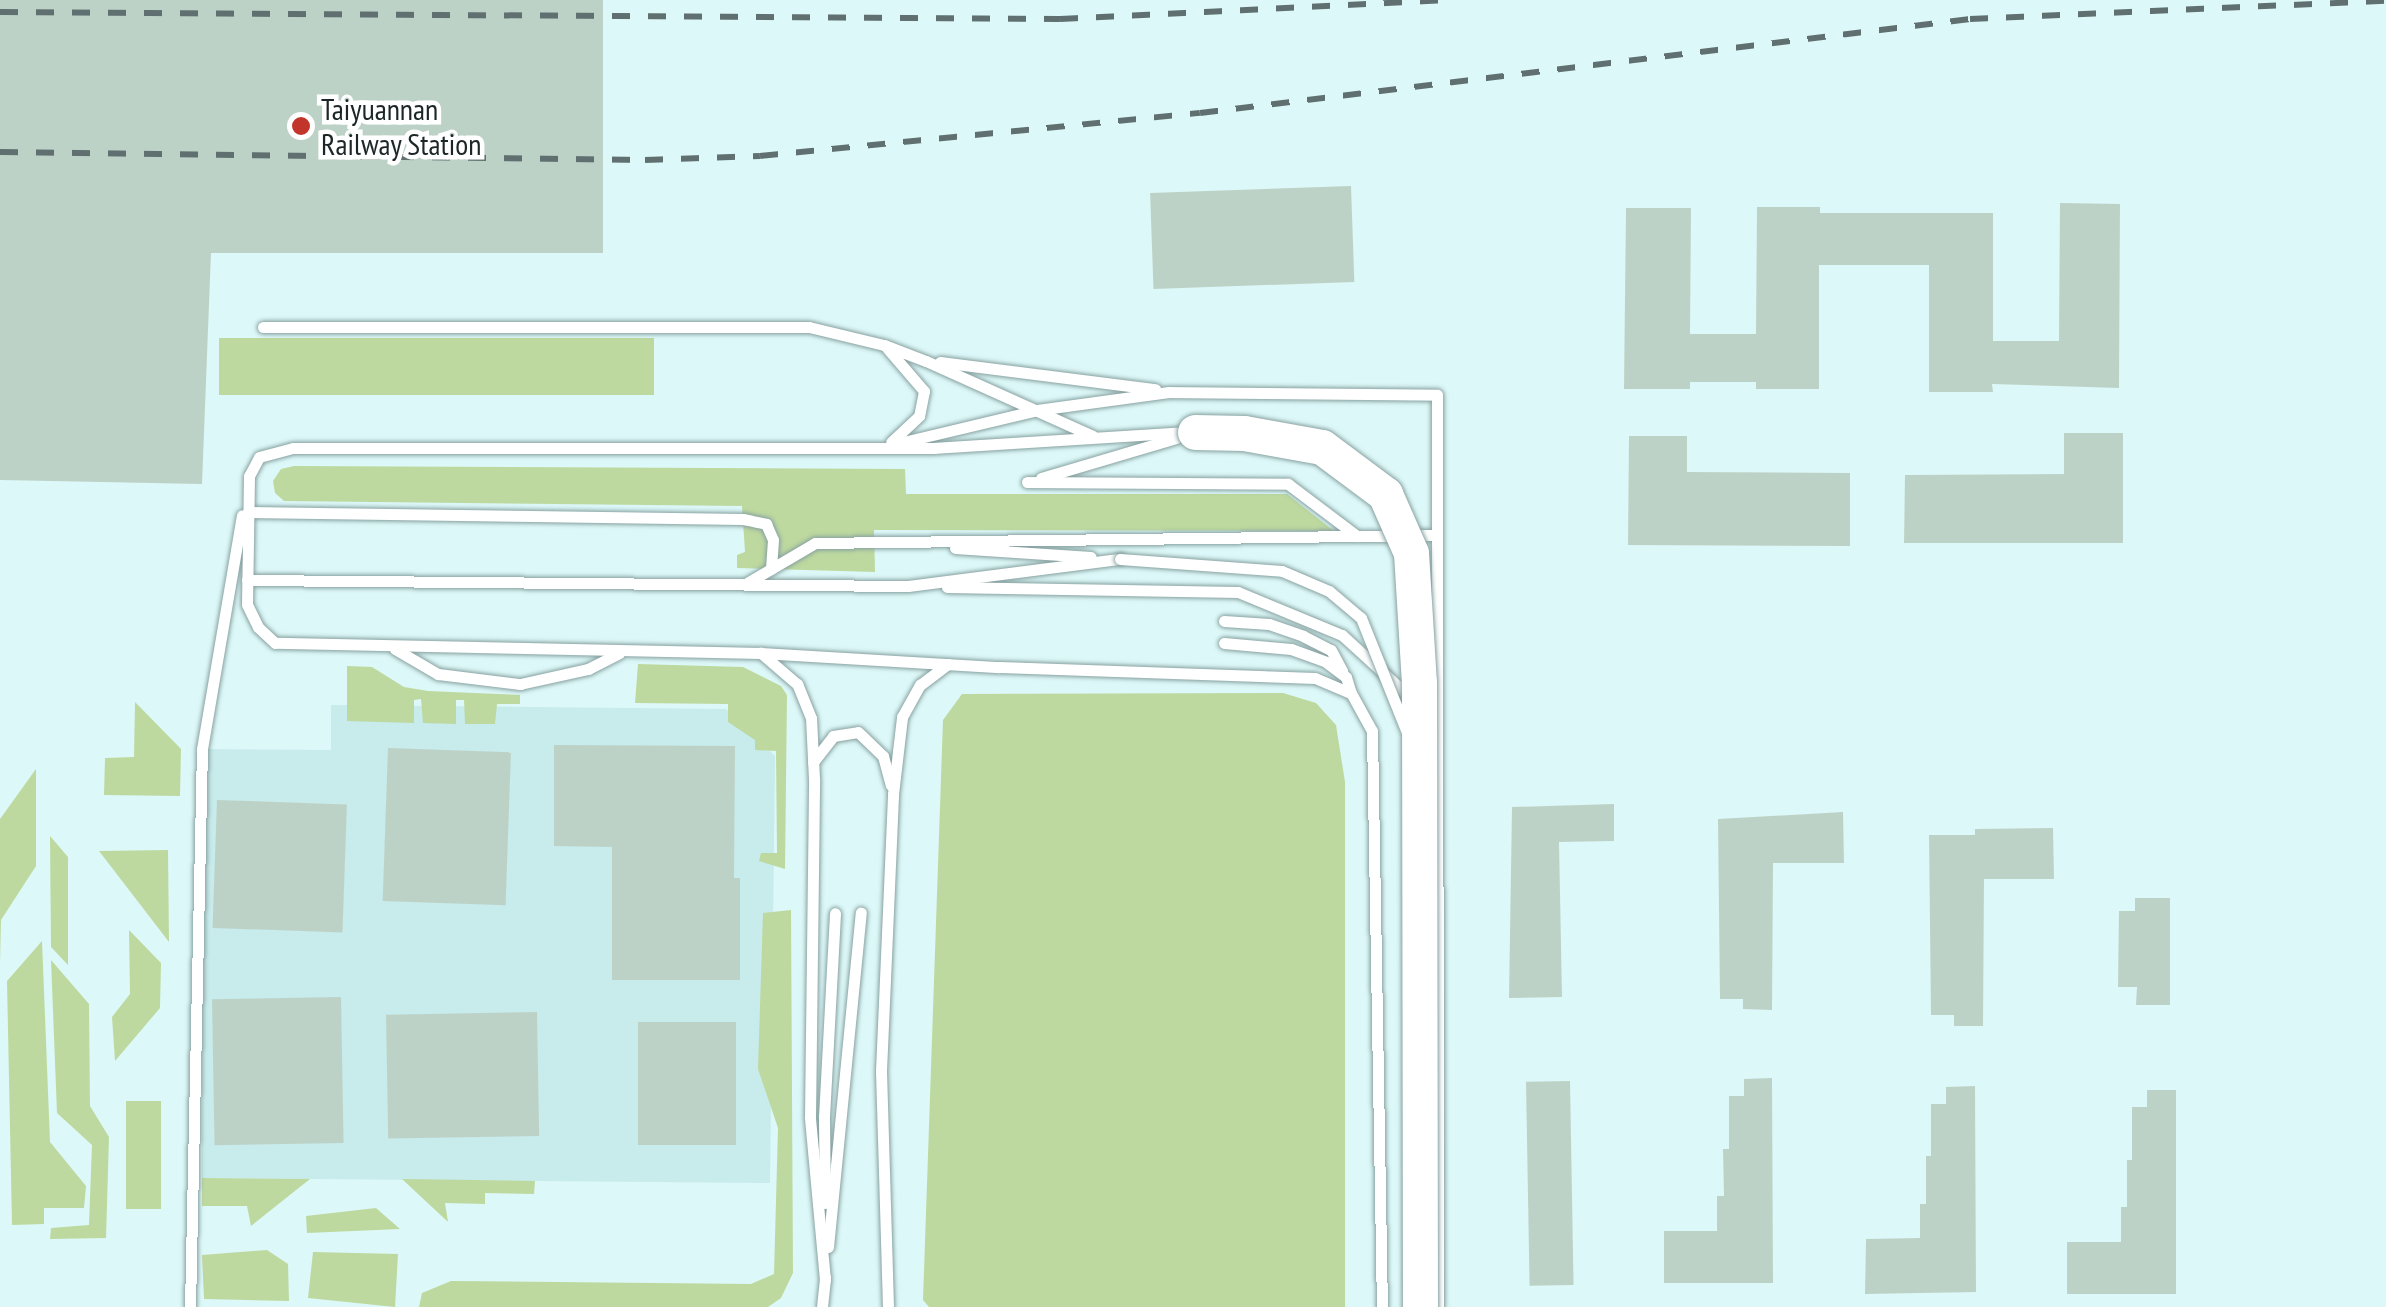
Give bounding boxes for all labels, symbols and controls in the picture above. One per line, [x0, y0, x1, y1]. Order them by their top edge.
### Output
place label: Taiyuannan Railway Station [321, 91, 482, 162]
marker: Taiyuannan Railway Station [290, 115, 312, 137]

